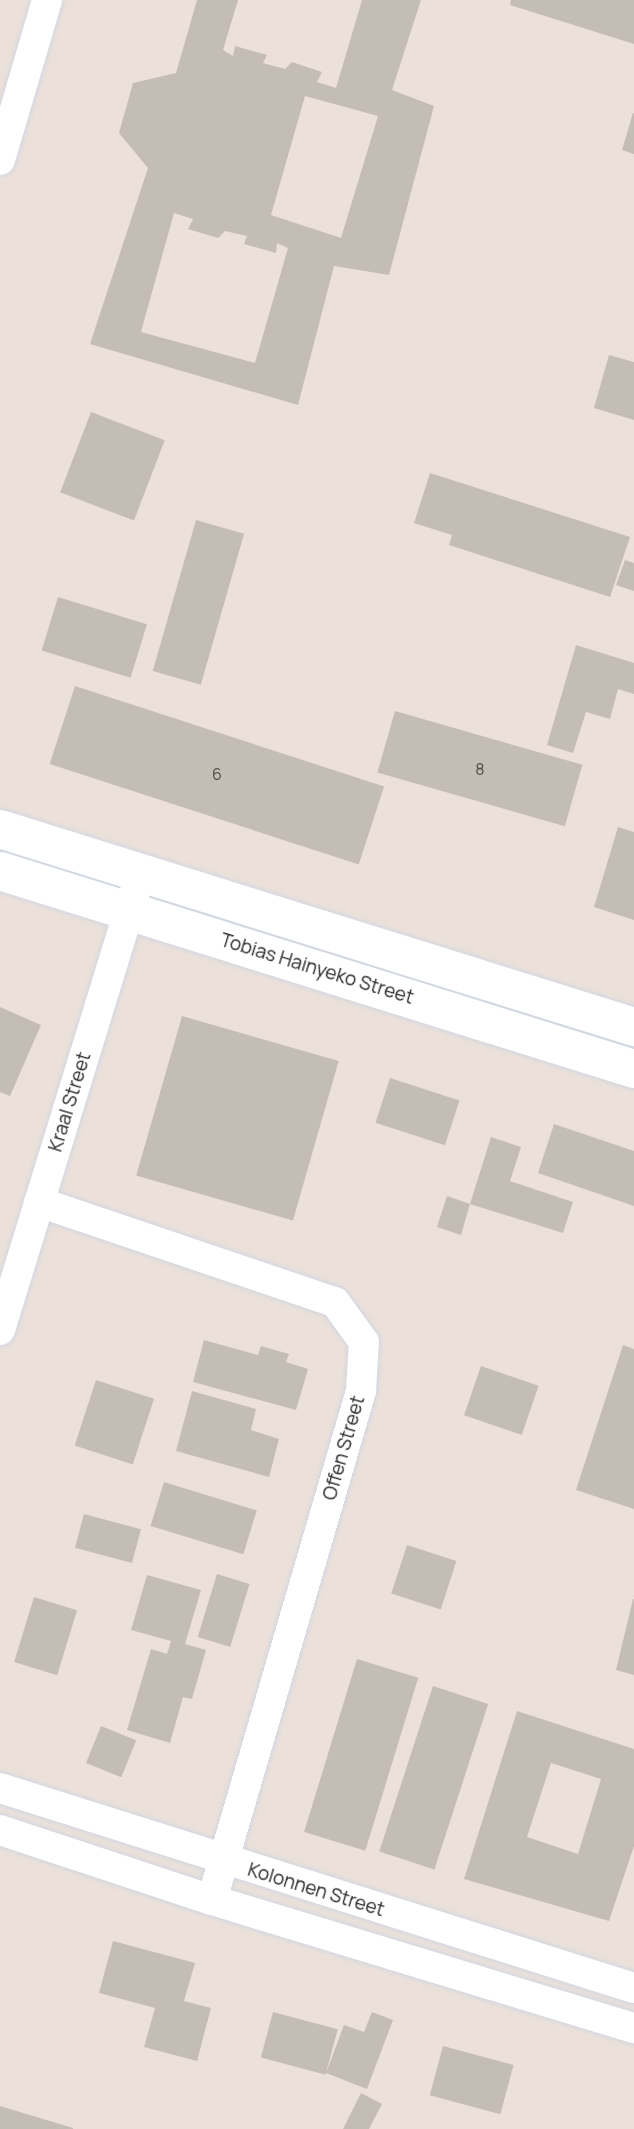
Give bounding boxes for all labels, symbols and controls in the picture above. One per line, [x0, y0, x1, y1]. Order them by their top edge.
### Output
house number: 8 [475, 759, 485, 779]
house number: 6 [212, 764, 222, 784]
street label: Tobias Hainyeko Street [218, 929, 416, 1009]
street label: Kraal Street [44, 1049, 96, 1155]
street label: Offen Street [318, 1393, 370, 1503]
street label: Kolonnen Street [245, 1858, 387, 1922]

